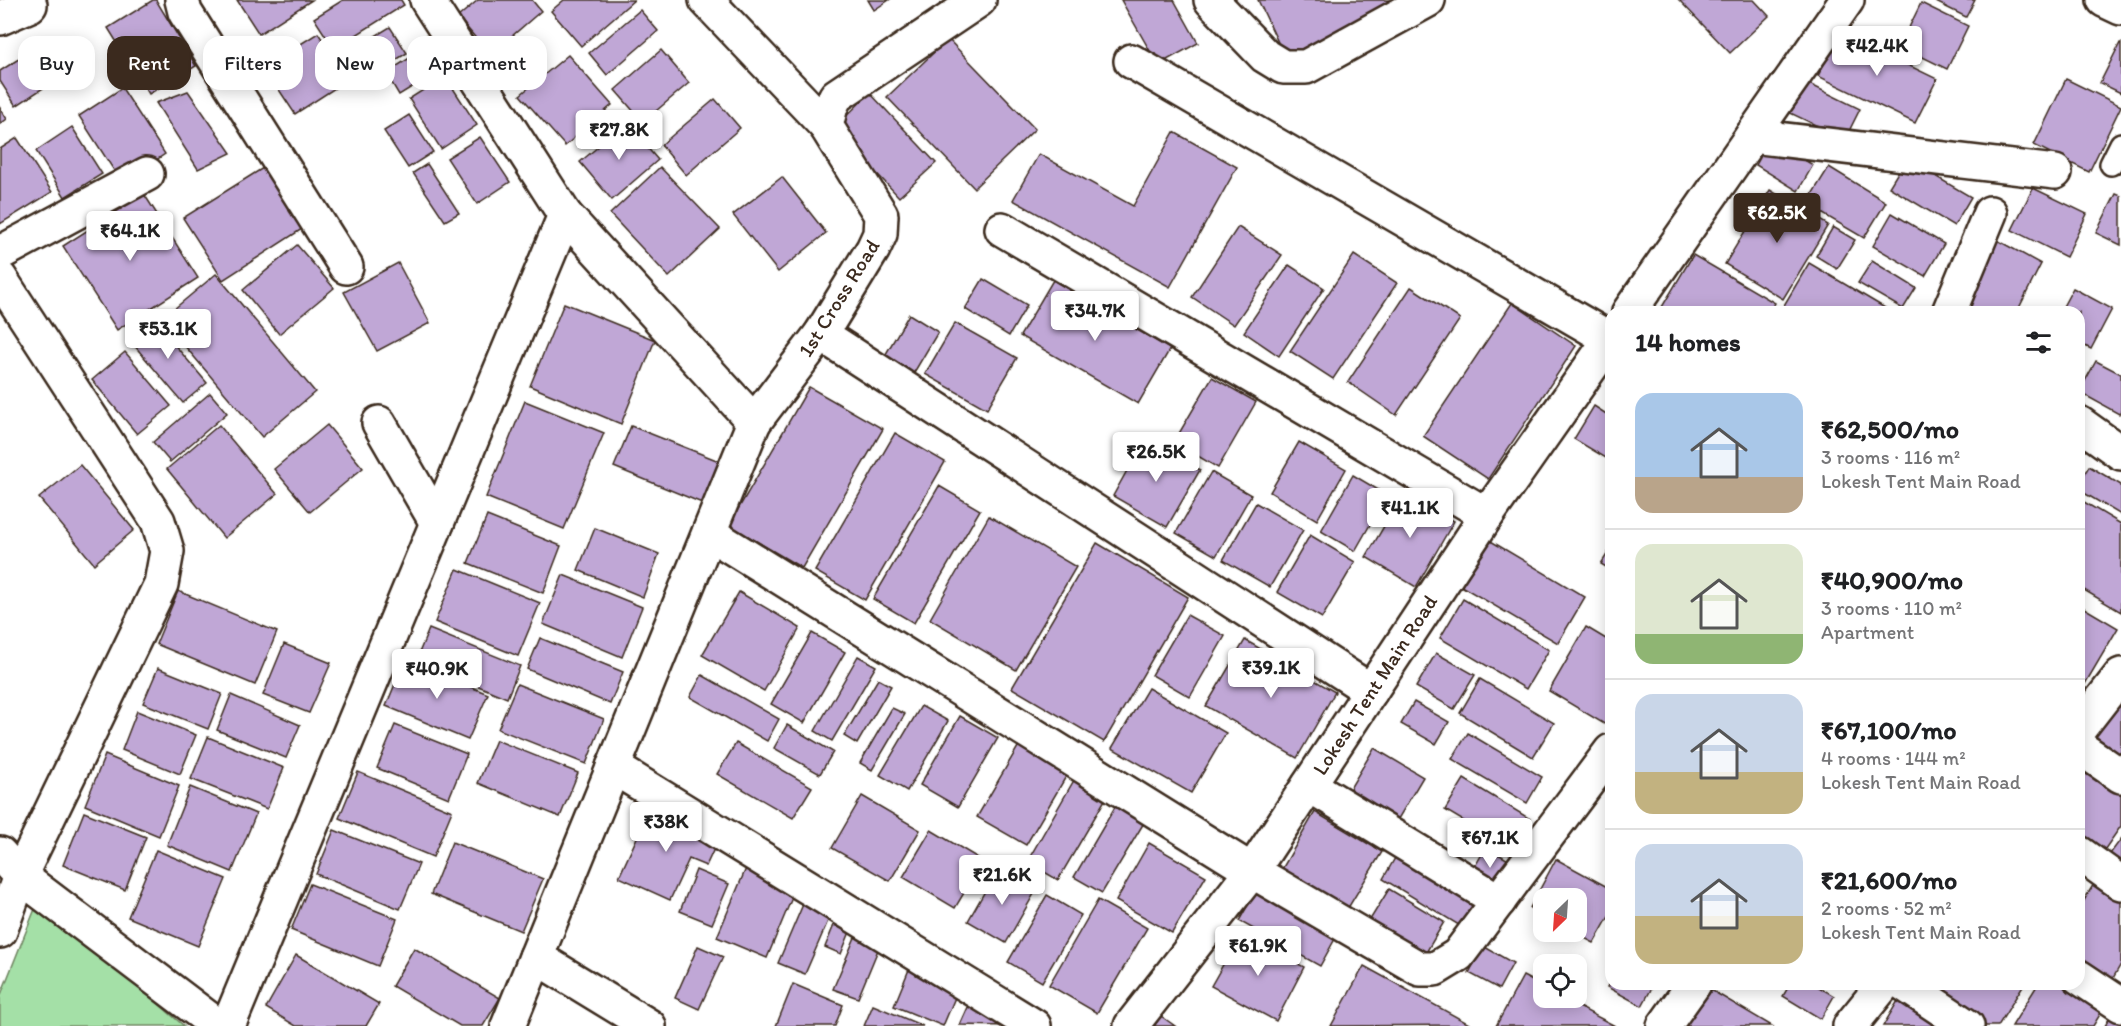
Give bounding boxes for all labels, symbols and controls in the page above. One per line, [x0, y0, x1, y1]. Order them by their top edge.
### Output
pin: ₹42.4K [1828, 26, 1926, 77]
text: ₹42.4K [1846, 33, 1908, 57]
chip: Buy [18, 36, 95, 90]
chip: Rent [107, 36, 191, 90]
chip: Filters [203, 36, 303, 90]
chip: New [315, 36, 395, 90]
chip: Apartment [407, 36, 547, 90]
pin: ₹27.8K [570, 110, 668, 161]
text: ₹27.8K [590, 117, 648, 141]
pin: ₹62.5K [1728, 193, 1826, 244]
text: ₹62.5K [1747, 200, 1807, 224]
pin: ₹64.1K [81, 211, 179, 262]
text: ₹64.1K [100, 218, 160, 242]
street label: 1st Cross Road [793, 234, 885, 361]
pin: ₹34.7K [1046, 291, 1144, 342]
text: ₹34.7K [1065, 298, 1125, 322]
pin: ₹53.1K [119, 309, 217, 360]
text: ₹53.1K [139, 316, 197, 340]
text: 14 homes [1635, 326, 1741, 358]
icon: filters [2022, 326, 2055, 359]
text: ₹62,500/mo [1821, 413, 1959, 445]
icon: home [1683, 417, 1755, 489]
pin: ₹26.5K [1107, 432, 1205, 483]
text: ₹26.5K [1126, 439, 1186, 463]
text: 3 rooms · 116 m² [1821, 445, 1960, 469]
text: Lokesh Tent Main Road [1821, 469, 2021, 493]
pin: ₹41.1K [1361, 488, 1459, 539]
text: ₹41.1K [1381, 495, 1439, 519]
text: ₹40,900/mo [1821, 564, 1963, 596]
icon: home [1683, 568, 1755, 640]
street label: Lokesh Tent Main Road [1307, 590, 1442, 780]
text: 3 rooms · 110 m² [1821, 596, 1962, 620]
text: Apartment [1821, 620, 1914, 644]
pin: ₹39.1K [1222, 648, 1320, 699]
pin: ₹40.9K [388, 649, 486, 700]
text: ₹39.1K [1242, 655, 1300, 679]
text: ₹40.9K [406, 656, 468, 680]
text: ₹67,100/mo [1821, 714, 1957, 746]
icon: home [1683, 718, 1755, 790]
text: 4 rooms · 144 m² [1821, 746, 1966, 770]
text: Lokesh Tent Main Road [1821, 770, 2021, 794]
pin: ₹38K [630, 802, 702, 853]
text: ₹38K [644, 809, 688, 833]
pin: ₹67.1K [1441, 818, 1539, 869]
text: ₹67.1K [1461, 825, 1519, 849]
pin: ₹21.6K [953, 855, 1051, 906]
text: ₹21.6K [973, 862, 1031, 886]
text: ₹21,600/mo [1821, 864, 1957, 896]
icon: home [1683, 868, 1755, 940]
north arrow [1533, 888, 1587, 942]
map controls [1533, 888, 1587, 1008]
text: 2 rooms · 52 m² [1821, 896, 1952, 920]
text: Lokesh Tent Main Road [1821, 920, 2021, 944]
pin: ₹61.9K [1209, 926, 1307, 977]
text: ₹61.9K [1229, 933, 1287, 957]
button: locate [1533, 954, 1587, 1008]

